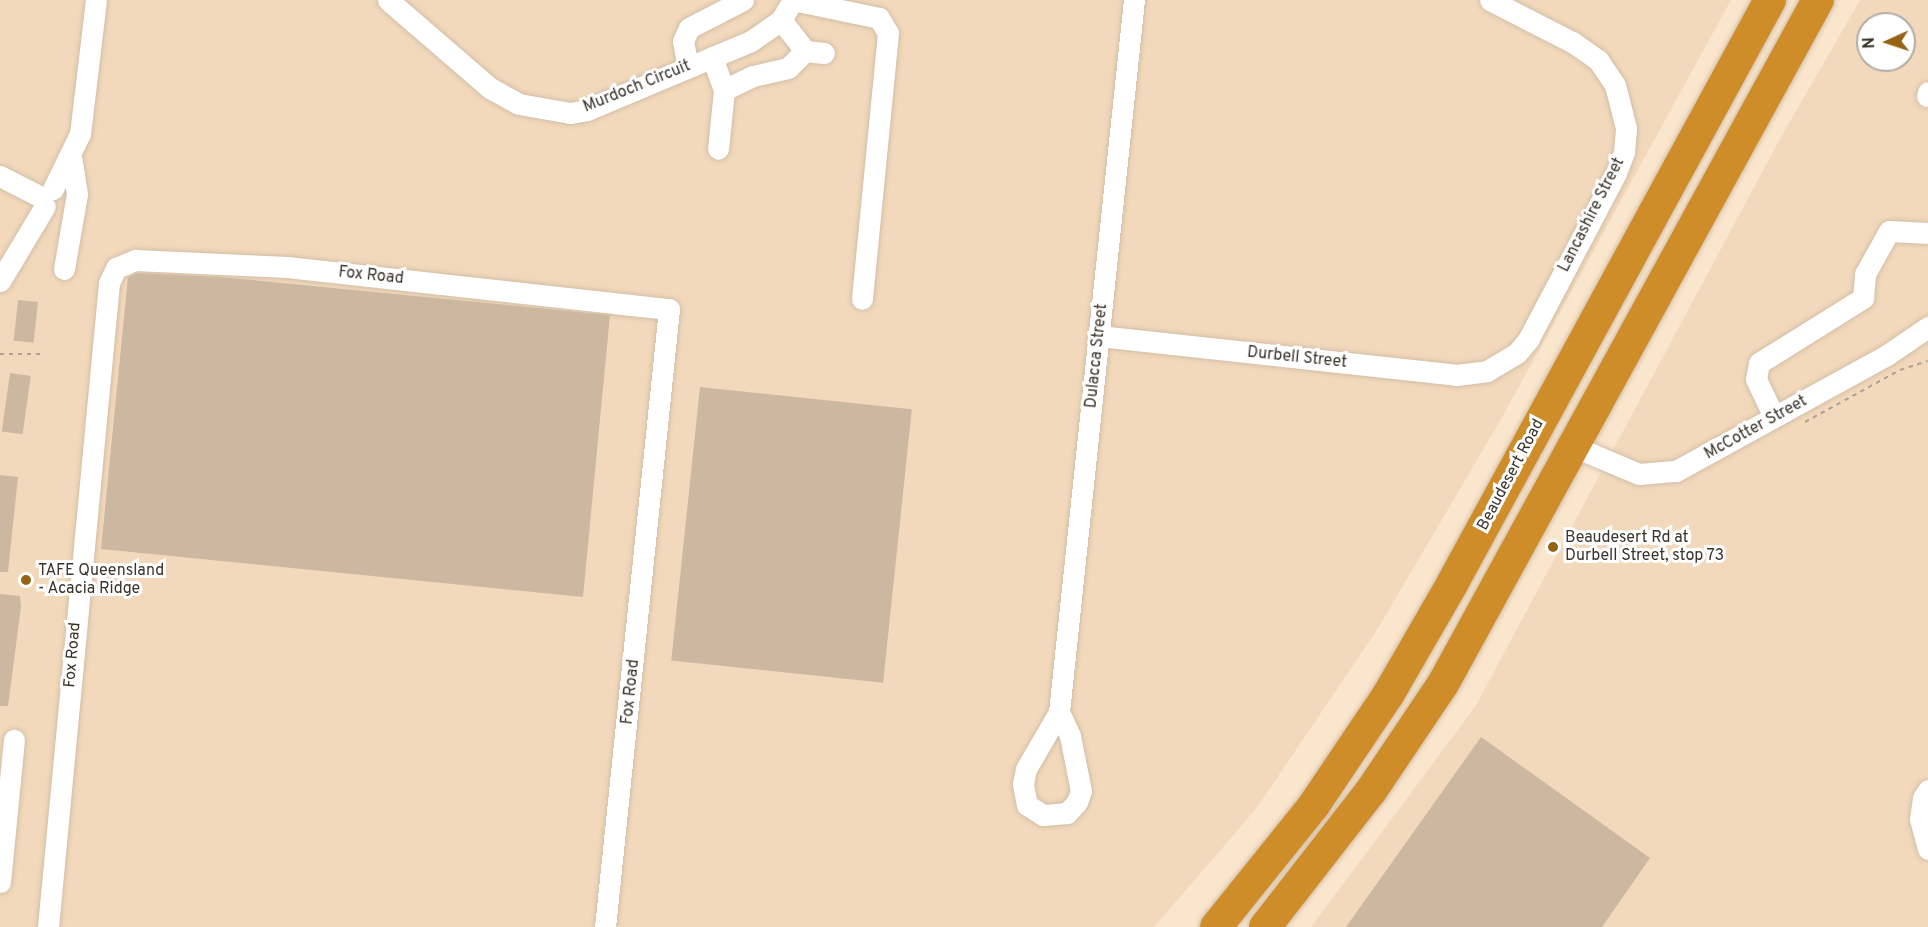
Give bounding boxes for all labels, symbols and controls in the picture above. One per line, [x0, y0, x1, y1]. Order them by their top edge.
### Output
north arrow [1856, 12, 1916, 72]
text: N [1860, 37, 1880, 49]
street label: Murdoch Circuit [581, 57, 693, 117]
street label: Lancashire Street [1555, 155, 1629, 275]
street label: Fox Road [337, 263, 405, 289]
street label: Dulacca Street [1082, 303, 1112, 409]
street label: Durbell Street [1246, 343, 1348, 373]
street label: McCotter Street [1701, 392, 1811, 464]
street label: Beaudesert Road [1474, 416, 1548, 534]
place label: Beaudesert Rd at Durbell Street, stop 73 [1565, 528, 1725, 566]
marker: Beaudesert Rd at Durbell Street, stop 73 [1546, 540, 1560, 554]
place label: TAFE Queensland - Acacia Ridge [38, 561, 164, 599]
marker: TAFE Queensland - Acacia Ridge [19, 573, 33, 587]
street label: Fox Road [61, 622, 85, 688]
street label: Fox Road [618, 658, 644, 726]

